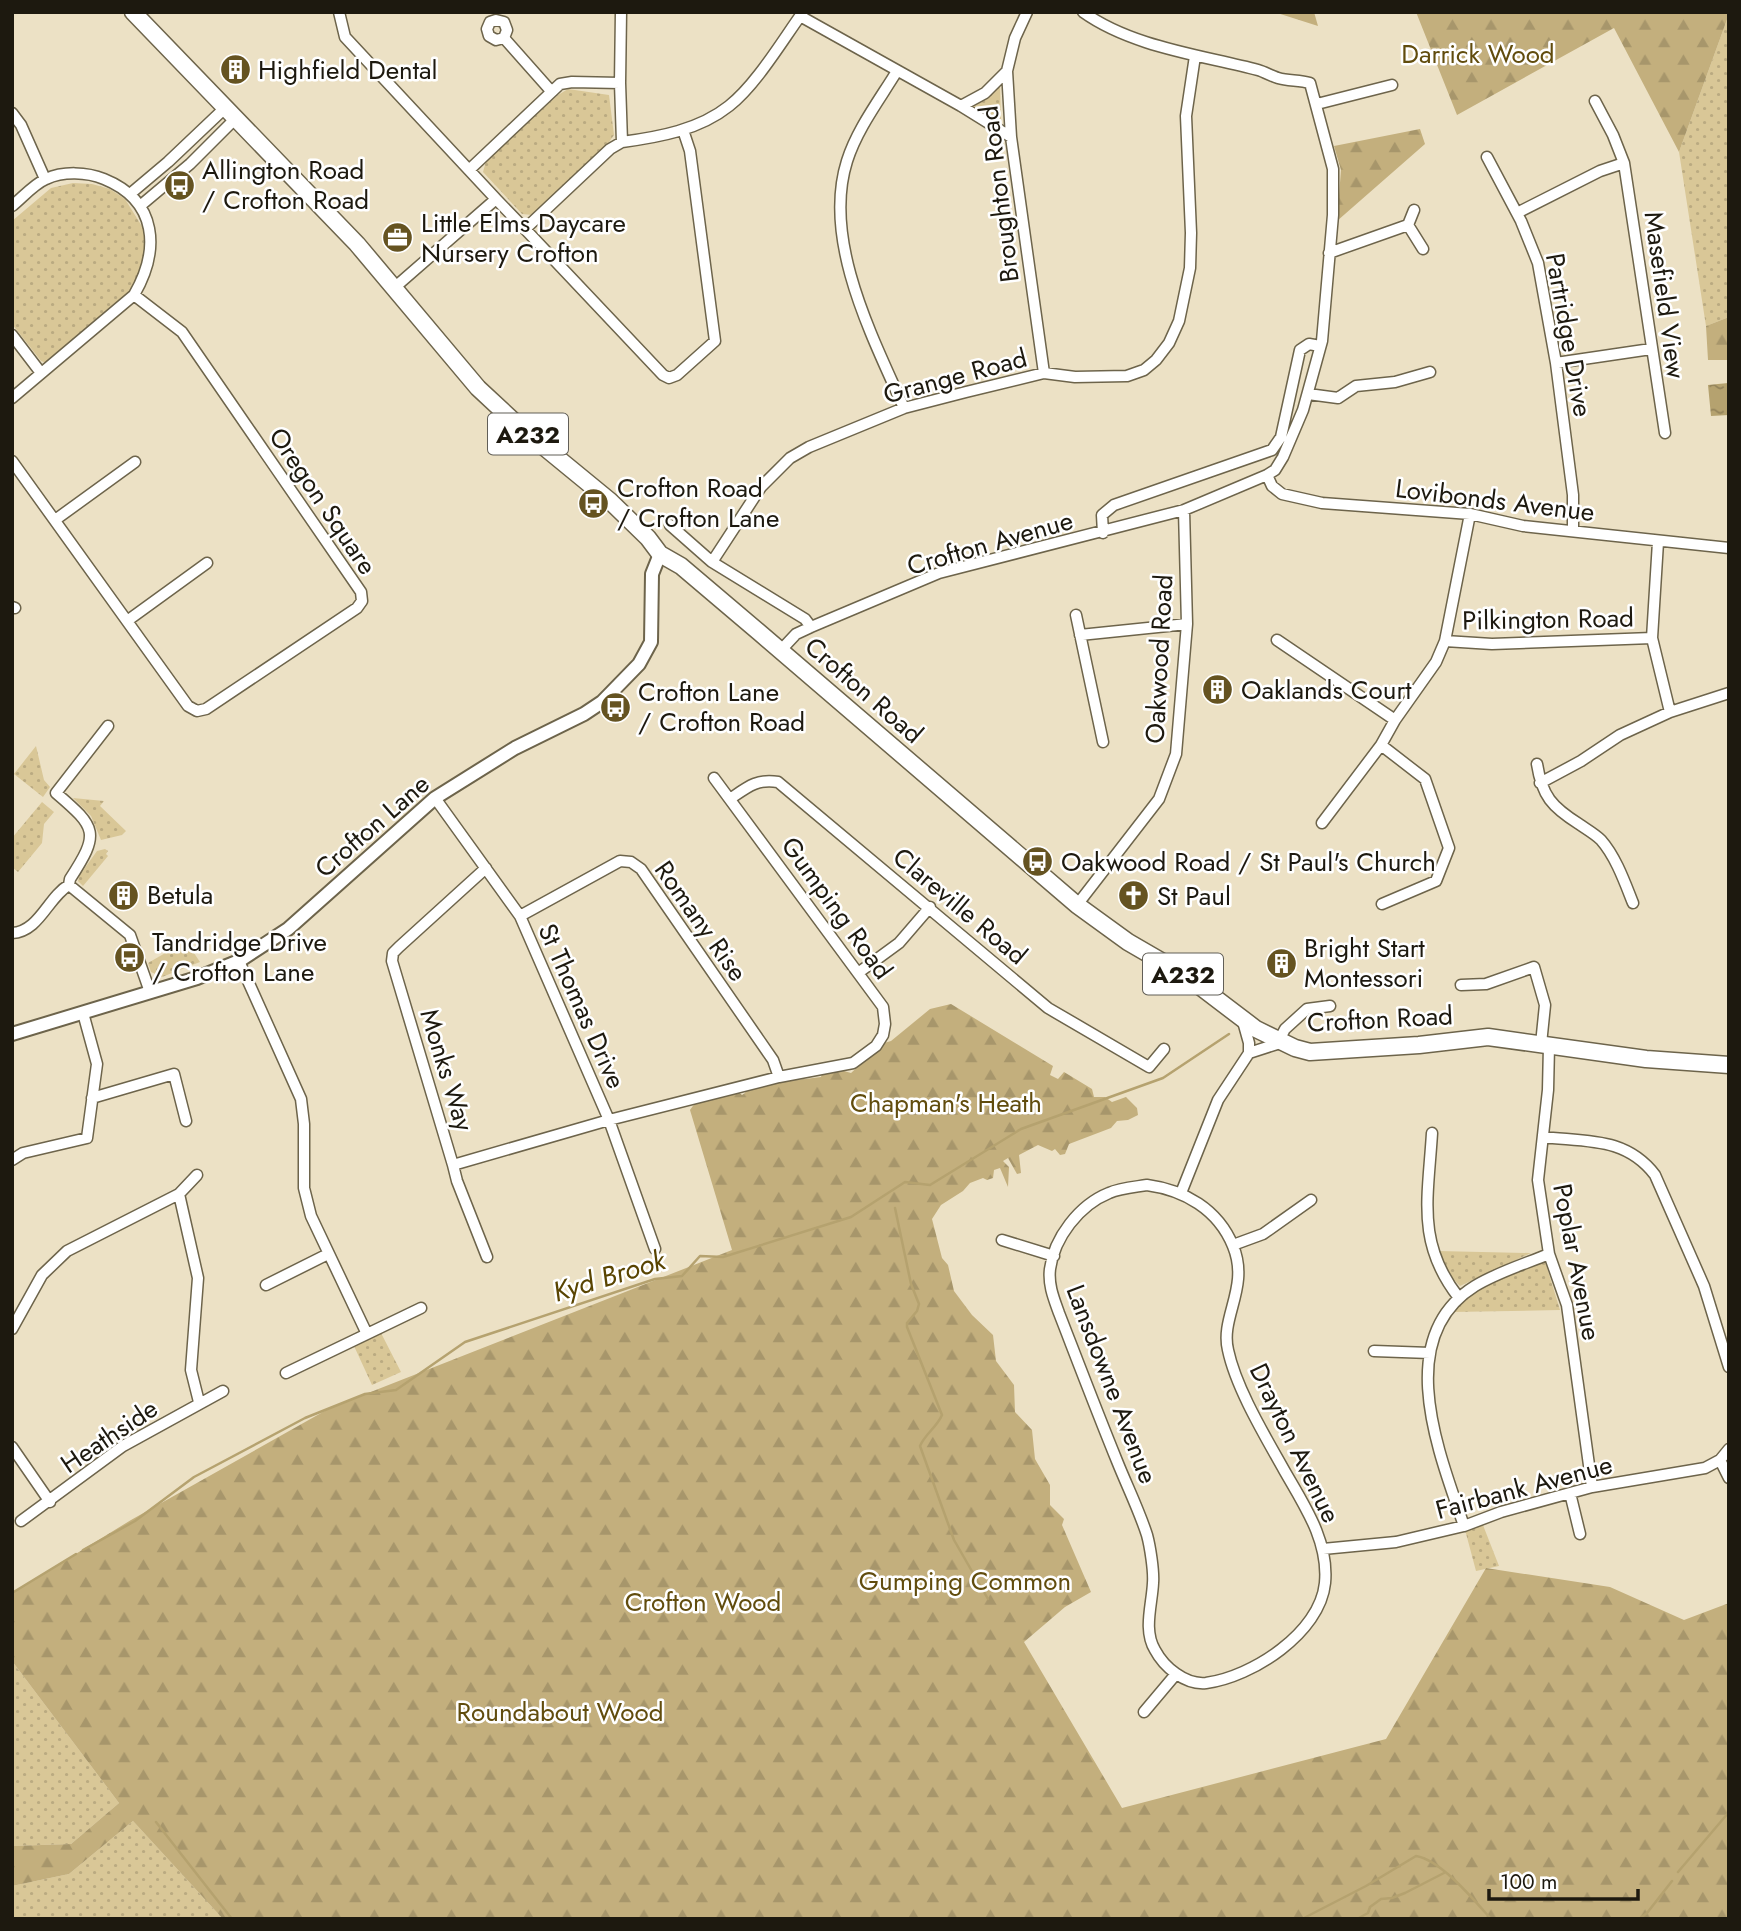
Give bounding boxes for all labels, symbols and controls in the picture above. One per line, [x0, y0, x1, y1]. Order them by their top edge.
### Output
park label: Darrick Wood [1401, 35, 1555, 73]
place label: Highfield Dental [258, 51, 437, 89]
building icon: Highfield Dental [218, 53, 252, 87]
street label: Broughton Road [969, 104, 1029, 284]
place label: Allington Road / Crofton Road [202, 151, 369, 219]
bus stop icon: Allington Road / Crofton Road [162, 168, 196, 202]
place label: Little Elms Daycare Nursery Crofton [421, 204, 626, 272]
street label: Masefield View [1634, 209, 1696, 381]
office icon: Little Elms Daycare Nursery Crofton [381, 221, 415, 255]
street label: Partridge Drive [1536, 250, 1602, 420]
street label: Grange Road [879, 339, 1031, 413]
road number: A232 [488, 414, 568, 454]
street label: Oregon Square [260, 420, 386, 582]
place label: Crofton Road / Crofton Lane [617, 469, 779, 537]
street label: Lovibonds Avenue [1393, 469, 1597, 531]
bus stop icon: Crofton Road / Crofton Lane [577, 486, 611, 520]
street label: Crofton Avenue [903, 501, 1077, 585]
street label: Oakwood Road [1136, 573, 1182, 745]
street label: Pilkington Road [1462, 599, 1634, 639]
street label: Crofton Road [796, 628, 932, 752]
place label: Oaklands Court [1241, 671, 1412, 709]
place label: Crofton Lane / Crofton Road [638, 673, 805, 741]
building icon: Oaklands Court [1201, 673, 1235, 707]
bus stop icon: Crofton Lane / Crofton Road [598, 690, 632, 724]
street label: Crofton Lane [306, 765, 438, 887]
street label: Gumping Road [772, 829, 902, 987]
street label: Clareville Road [884, 838, 1036, 974]
place label: Oakwood Road / St Paul's Church [1061, 843, 1436, 881]
bus stop icon: Oakwood Road / St Paul's Church [1021, 845, 1055, 879]
street label: Romany Rise [645, 853, 757, 989]
place label: Betula [147, 876, 213, 914]
place label: St Paul [1157, 877, 1231, 915]
building icon: Betula [107, 878, 141, 912]
church icon: St Paul [1117, 879, 1151, 913]
street label: St Thomas Drive [529, 917, 635, 1095]
place label: Tandridge Drive / Crofton Lane [152, 923, 327, 991]
place label: Bright Start Montessori [1304, 929, 1426, 997]
bus stop icon: Tandridge Drive / Crofton Lane [112, 940, 146, 974]
building icon: Bright Start Montessori [1264, 946, 1298, 980]
road number: A232 [1143, 954, 1223, 994]
street label: Crofton Road [1306, 996, 1454, 1042]
street label: Monks Way [410, 1004, 484, 1136]
park label: Chapman's Heath [850, 1084, 1042, 1122]
street label: Poplar Avenue [1543, 1180, 1611, 1344]
water label: Kyd Brook [548, 1239, 671, 1312]
street label: Lansdowne Avenue [1057, 1279, 1167, 1489]
street label: Drayton Avenue [1240, 1357, 1350, 1529]
street label: Heathside [53, 1390, 165, 1482]
street label: Fairbank Avenue [1431, 1445, 1617, 1529]
park label: Gumping Common [859, 1562, 1071, 1600]
park label: Crofton Wood [625, 1583, 781, 1621]
park label: Roundabout Wood [457, 1693, 663, 1731]
scale bar [1489, 1857, 1638, 1901]
text: 100 m [1500, 1867, 1557, 1897]

